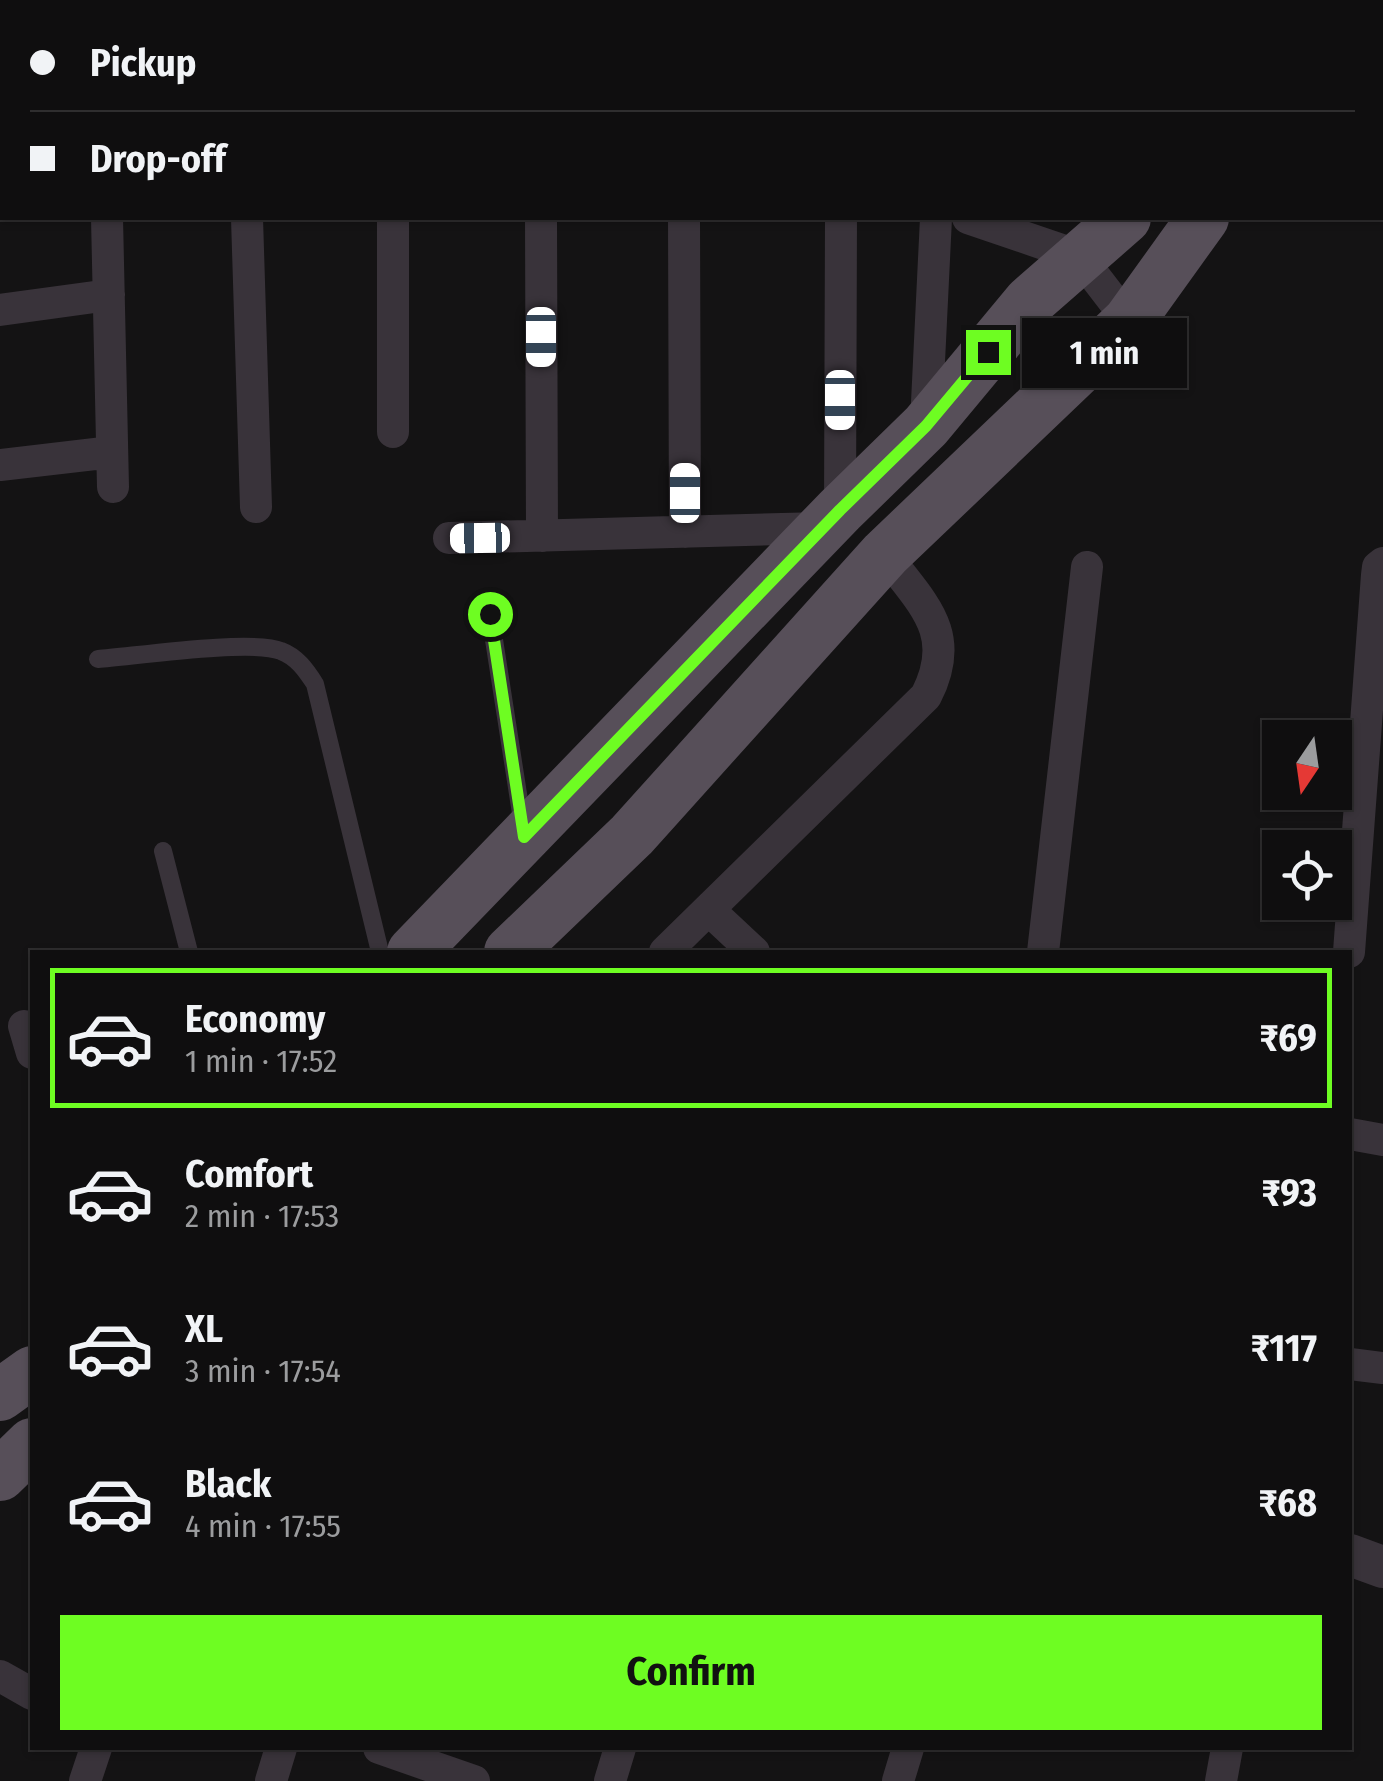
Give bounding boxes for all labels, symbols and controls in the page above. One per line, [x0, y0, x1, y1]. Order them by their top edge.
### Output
text: Pickup [90, 40, 196, 86]
text: Drop-off [90, 136, 226, 182]
car [526, 307, 556, 367]
callout: 1 min [1023, 317, 1188, 387]
route end [966, 330, 1011, 375]
text: 1 min [1070, 334, 1139, 372]
car [825, 370, 855, 430]
car [670, 463, 700, 523]
car [450, 522, 510, 554]
route start [468, 592, 513, 637]
north arrow [1262, 720, 1352, 810]
map controls [1262, 720, 1352, 920]
button: locate [1262, 830, 1352, 920]
icon: car [65, 993, 155, 1083]
text: Economy [185, 996, 325, 1042]
text: ₹69 [1259, 1015, 1317, 1061]
text: 1 min · 17:52 [185, 1042, 337, 1080]
icon: car [65, 1148, 155, 1238]
text: Comfort [185, 1151, 313, 1197]
text: ₹93 [1262, 1170, 1317, 1216]
text: 2 min · 17:53 [185, 1197, 339, 1235]
icon: car [65, 1303, 155, 1393]
text: XL [185, 1306, 223, 1352]
text: ₹117 [1251, 1325, 1317, 1371]
text: 3 min · 17:54 [185, 1352, 341, 1390]
icon: car [65, 1458, 155, 1548]
text: Black [185, 1461, 271, 1507]
text: ₹68 [1258, 1480, 1317, 1526]
text: 4 min · 17:55 [185, 1507, 341, 1545]
button: Confirm [60, 1615, 1322, 1730]

